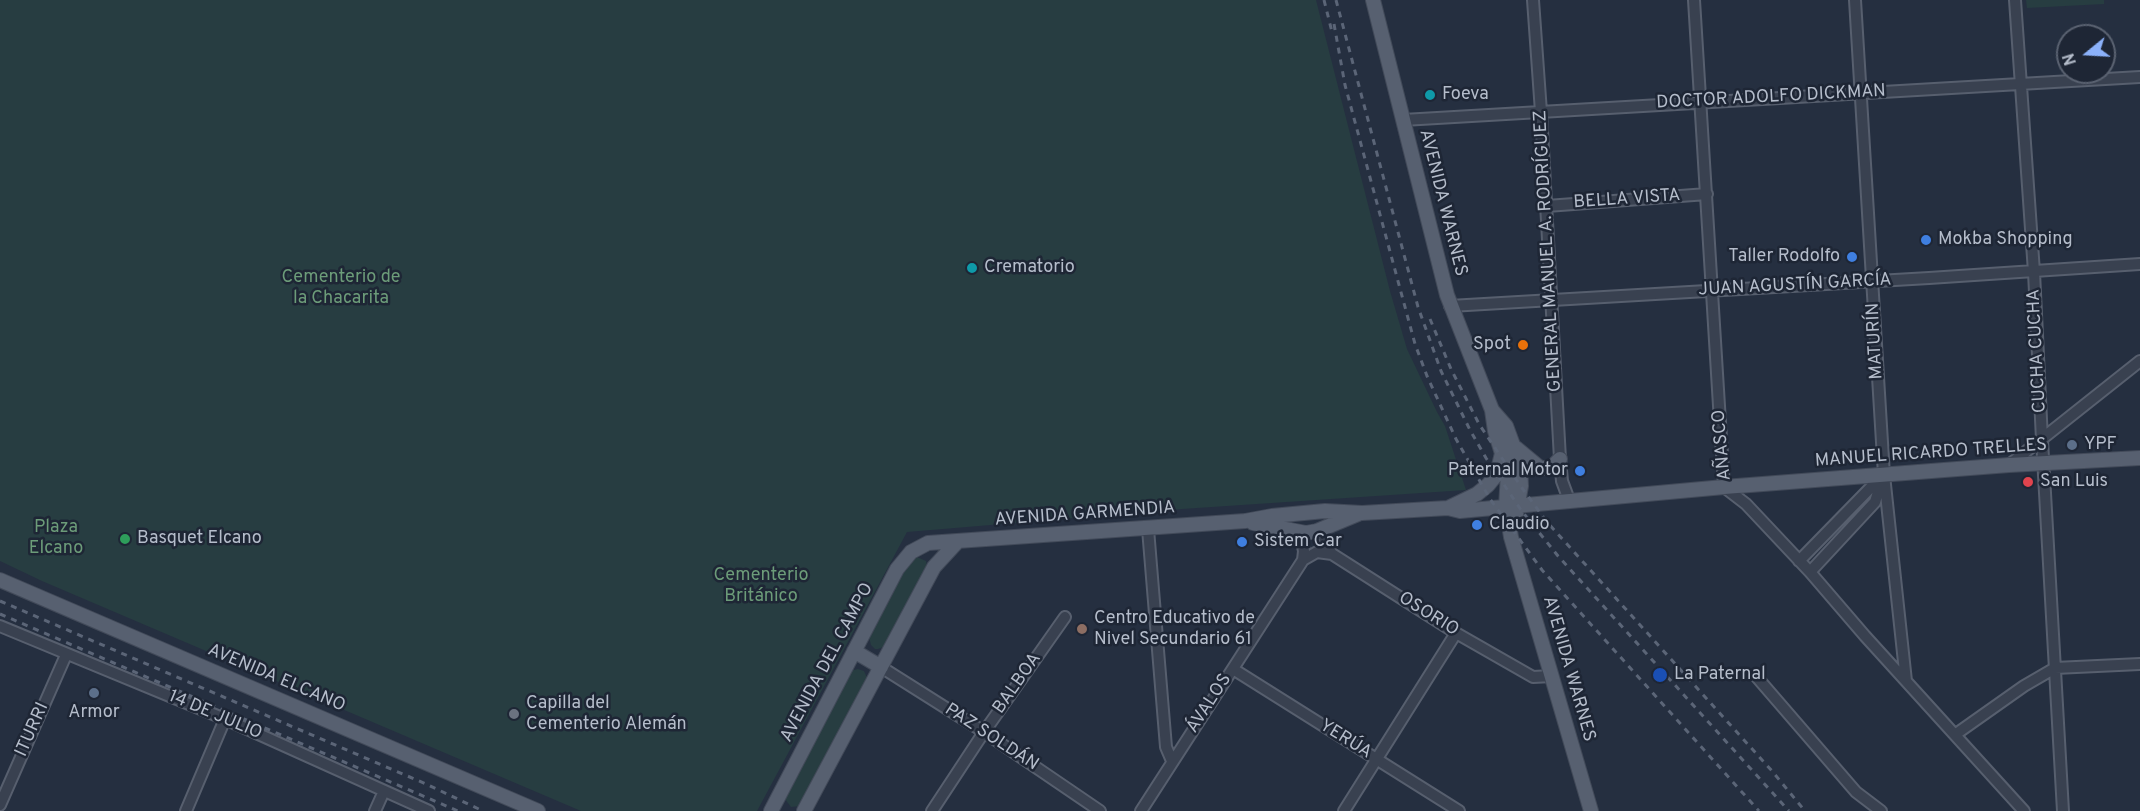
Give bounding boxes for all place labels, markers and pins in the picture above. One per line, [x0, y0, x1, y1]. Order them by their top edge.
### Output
place label: Foeva [1442, 84, 1489, 106]
marker: Foeva [1423, 88, 1437, 102]
place label: Mokba Shopping [1938, 229, 2073, 251]
marker: Mokba Shopping [1919, 233, 1933, 247]
place label: Taller Rodolfo [1728, 246, 1840, 268]
marker: Taller Rodolfo [1845, 250, 1859, 264]
place label: Crematorio [984, 257, 1075, 279]
marker: Crematorio [965, 261, 979, 275]
place label: Spot [1473, 334, 1511, 356]
marker: Spot [1516, 338, 1530, 352]
place label: YPF [2084, 434, 2117, 456]
marker: YPF [2065, 438, 2079, 452]
place label: Paternal Motor [1448, 460, 1568, 482]
marker: Paternal Motor [1573, 464, 1587, 478]
place label: San Luis [2040, 471, 2108, 493]
marker: San Luis [2021, 475, 2035, 489]
place label: Claudio [1489, 514, 1550, 536]
marker: Claudio [1470, 518, 1484, 532]
place label: Basquet Elcano [137, 528, 262, 550]
place label: Sistem Car [1254, 531, 1342, 553]
marker: Basquet Elcano [118, 532, 132, 546]
marker: Sistem Car [1235, 535, 1249, 549]
place label: Centro Educativo de Nivel Secundario 61 [1094, 608, 1255, 650]
marker: Centro Educativo de Nivel Secundario 61 [1075, 622, 1089, 636]
place label: La Paternal [1674, 664, 1766, 686]
marker: La Paternal [1651, 666, 1669, 684]
marker: Armor [87, 686, 101, 700]
place label: Capilla del Cementerio Alemán [526, 693, 687, 736]
place label: Armor [68, 702, 120, 724]
marker: Capilla del Cementerio Alemán [507, 707, 521, 721]

